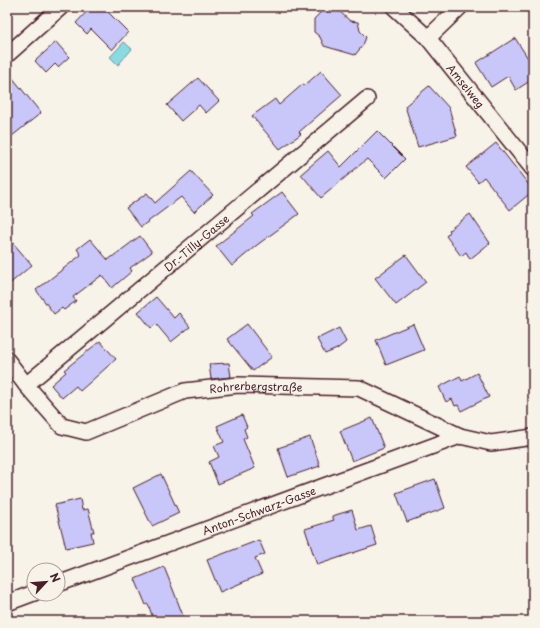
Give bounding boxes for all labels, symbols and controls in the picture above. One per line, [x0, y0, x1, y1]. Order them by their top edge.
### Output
street label: Amselweg [443, 60, 489, 111]
street label: Dr.-Tilly-Gasse [160, 210, 233, 275]
street label: Rohrerbergstraße [208, 376, 303, 397]
street label: Anton-Schwarz-Gasse [200, 481, 318, 539]
north arrow [26, 562, 66, 602]
text: N [46, 570, 65, 585]

